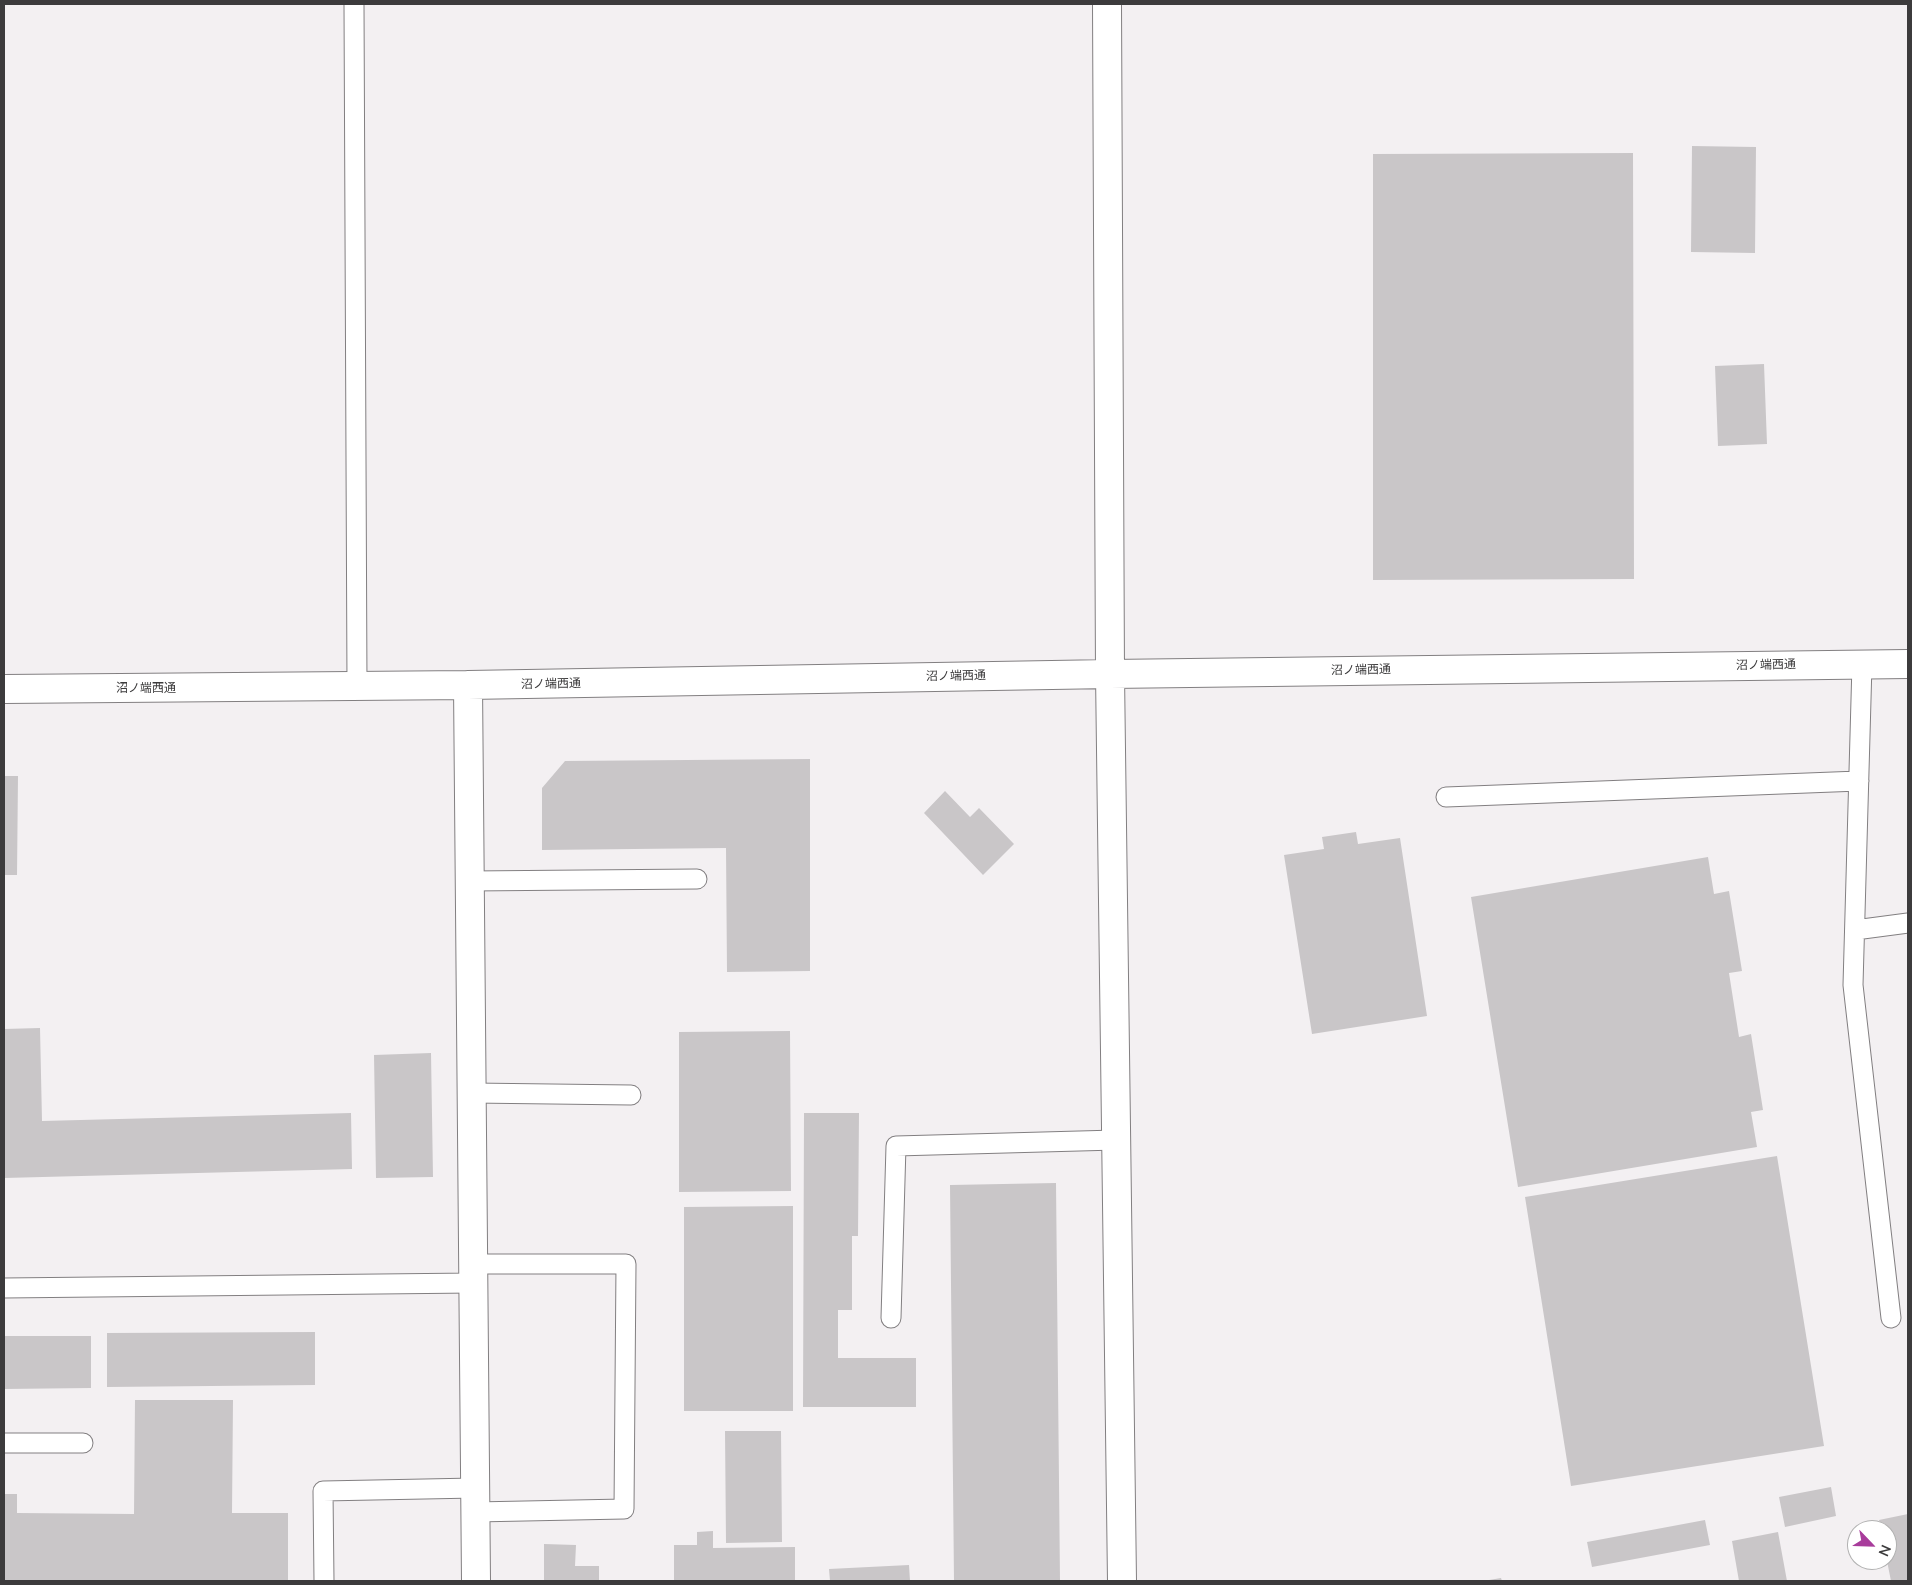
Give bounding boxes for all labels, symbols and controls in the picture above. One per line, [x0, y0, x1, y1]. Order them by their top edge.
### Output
street label: 沼ノ端西通 [1736, 657, 1796, 673]
street label: 沼ノ端西通 [1331, 662, 1391, 678]
street label: 沼ノ端西通 [926, 668, 986, 684]
street label: 沼ノ端西通 [521, 676, 581, 692]
street label: 沼ノ端西通 [116, 681, 176, 695]
north arrow [1847, 1520, 1897, 1570]
text: N [1874, 1542, 1895, 1559]

